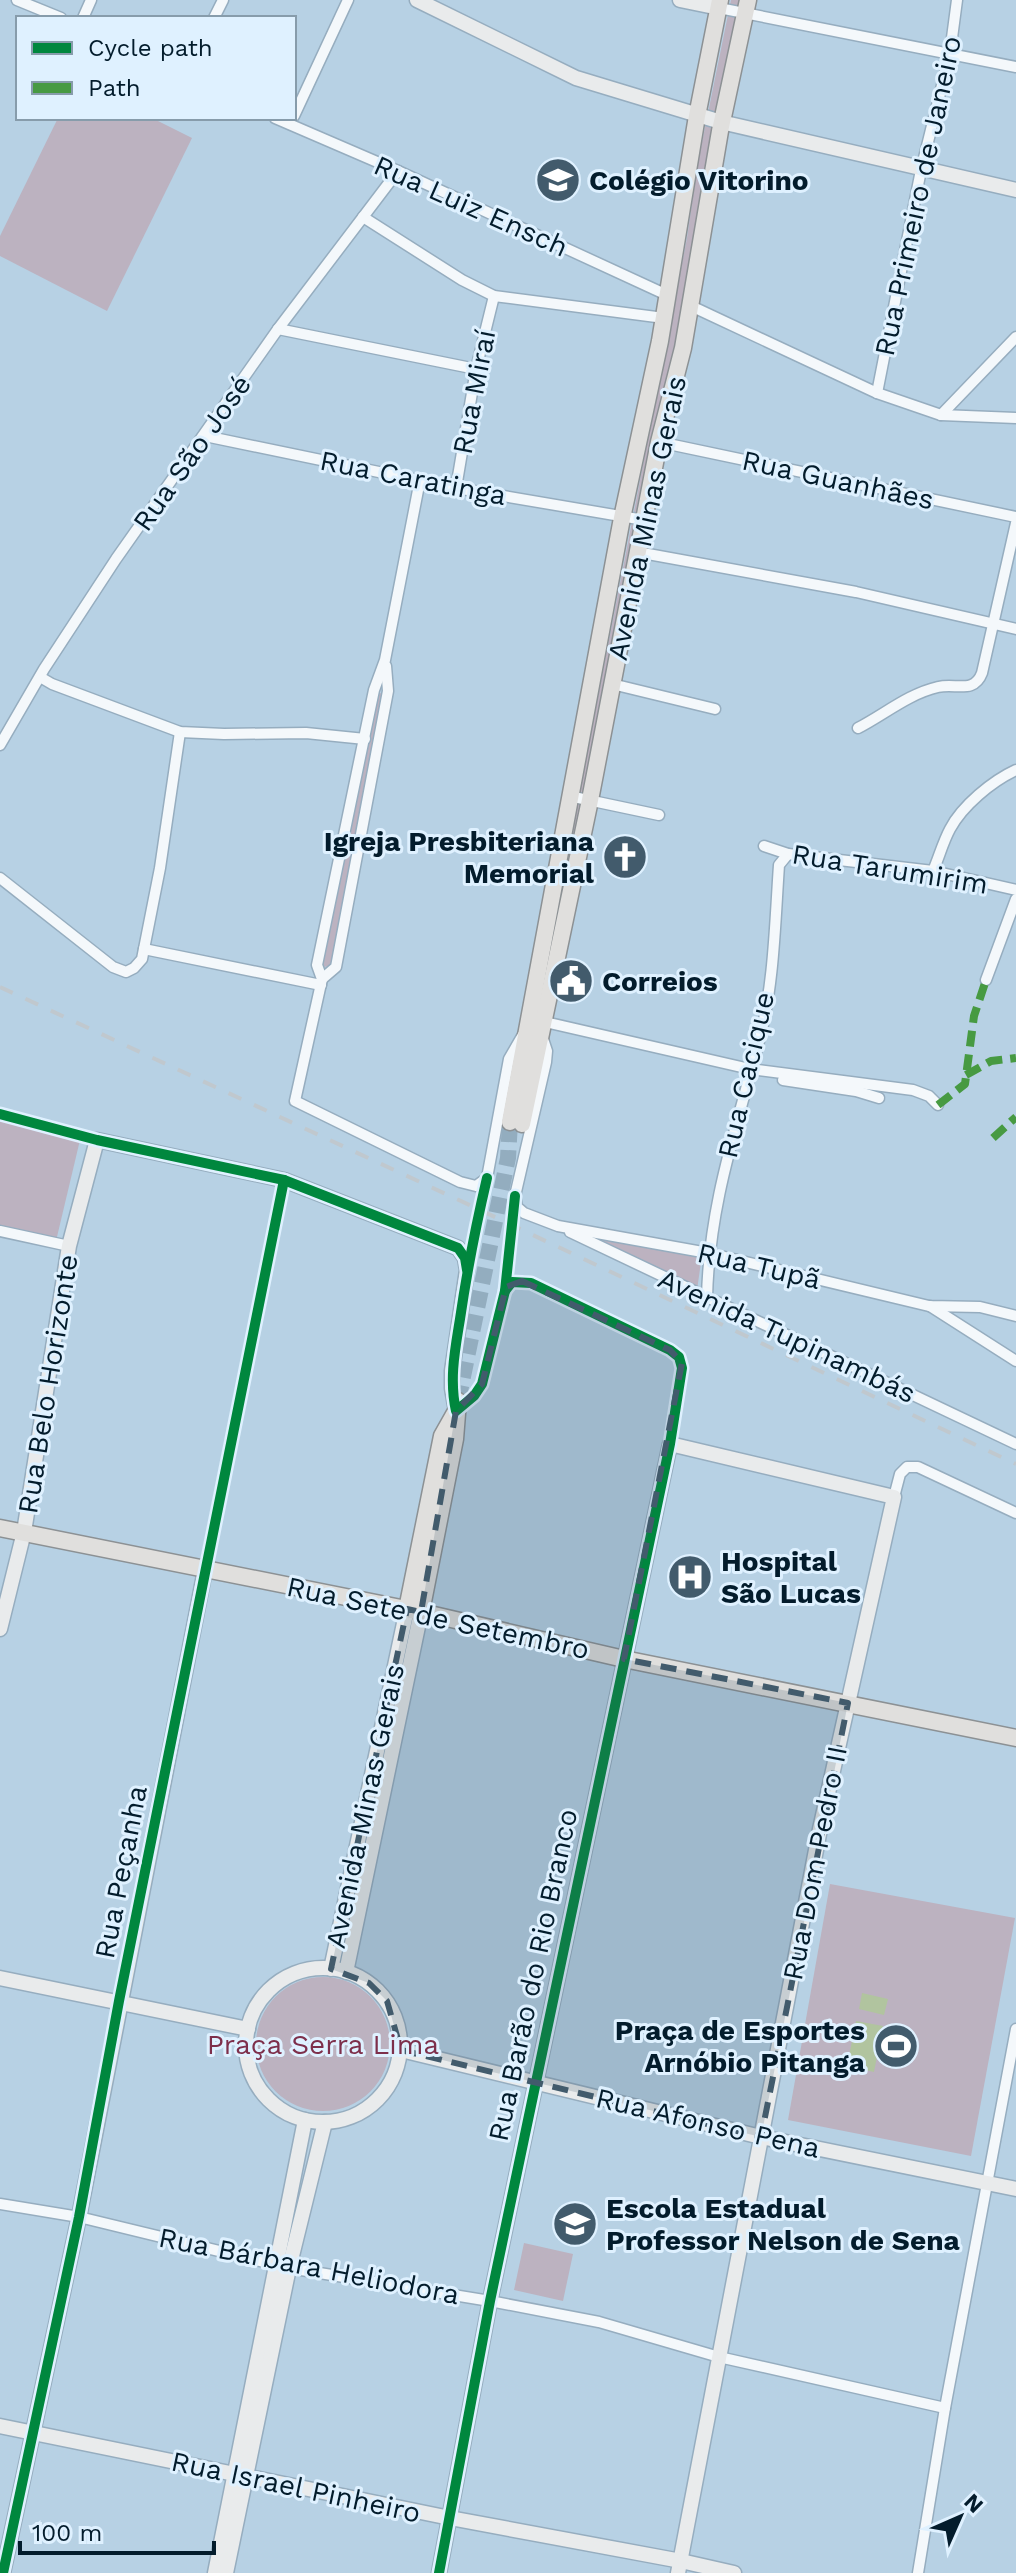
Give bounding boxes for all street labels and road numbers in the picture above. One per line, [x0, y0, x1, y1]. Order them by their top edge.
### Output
street label: Rua Primeiro de Janeiro [868, 33, 968, 359]
street label: Rua Luiz Ensch [369, 148, 573, 264]
street label: Rua Miraí [446, 327, 502, 457]
street label: Rua São José [126, 369, 258, 537]
street label: Avenida Minas Gerais [601, 373, 693, 663]
street label: Rua Caratinga [317, 444, 509, 512]
street label: Rua Guanhães [739, 444, 937, 516]
street label: Rua Tarumirim [790, 837, 990, 901]
street label: Rua Cacique [711, 989, 781, 1161]
street label: Rua Tupã [694, 1236, 824, 1296]
street label: Rua Belo Horizonte [11, 1252, 85, 1516]
street label: Avenida Tupinambás [653, 1262, 921, 1410]
street label: Rua Sete de Setembro [284, 1570, 592, 1666]
street label: Avenida Minas Gerais [319, 1661, 411, 1951]
street label: Rua Dom Pedro II [776, 1743, 854, 1983]
street label: Rua Peçanha [88, 1783, 154, 1961]
street label: Rua Barão do Rio Branco [482, 1806, 584, 2144]
street label: Rua Afonso Pena [593, 2081, 823, 2165]
street label: Rua Bárbara Heliodora [156, 2221, 462, 2311]
street label: Rua Israel Pinheiro [168, 2444, 424, 2530]

